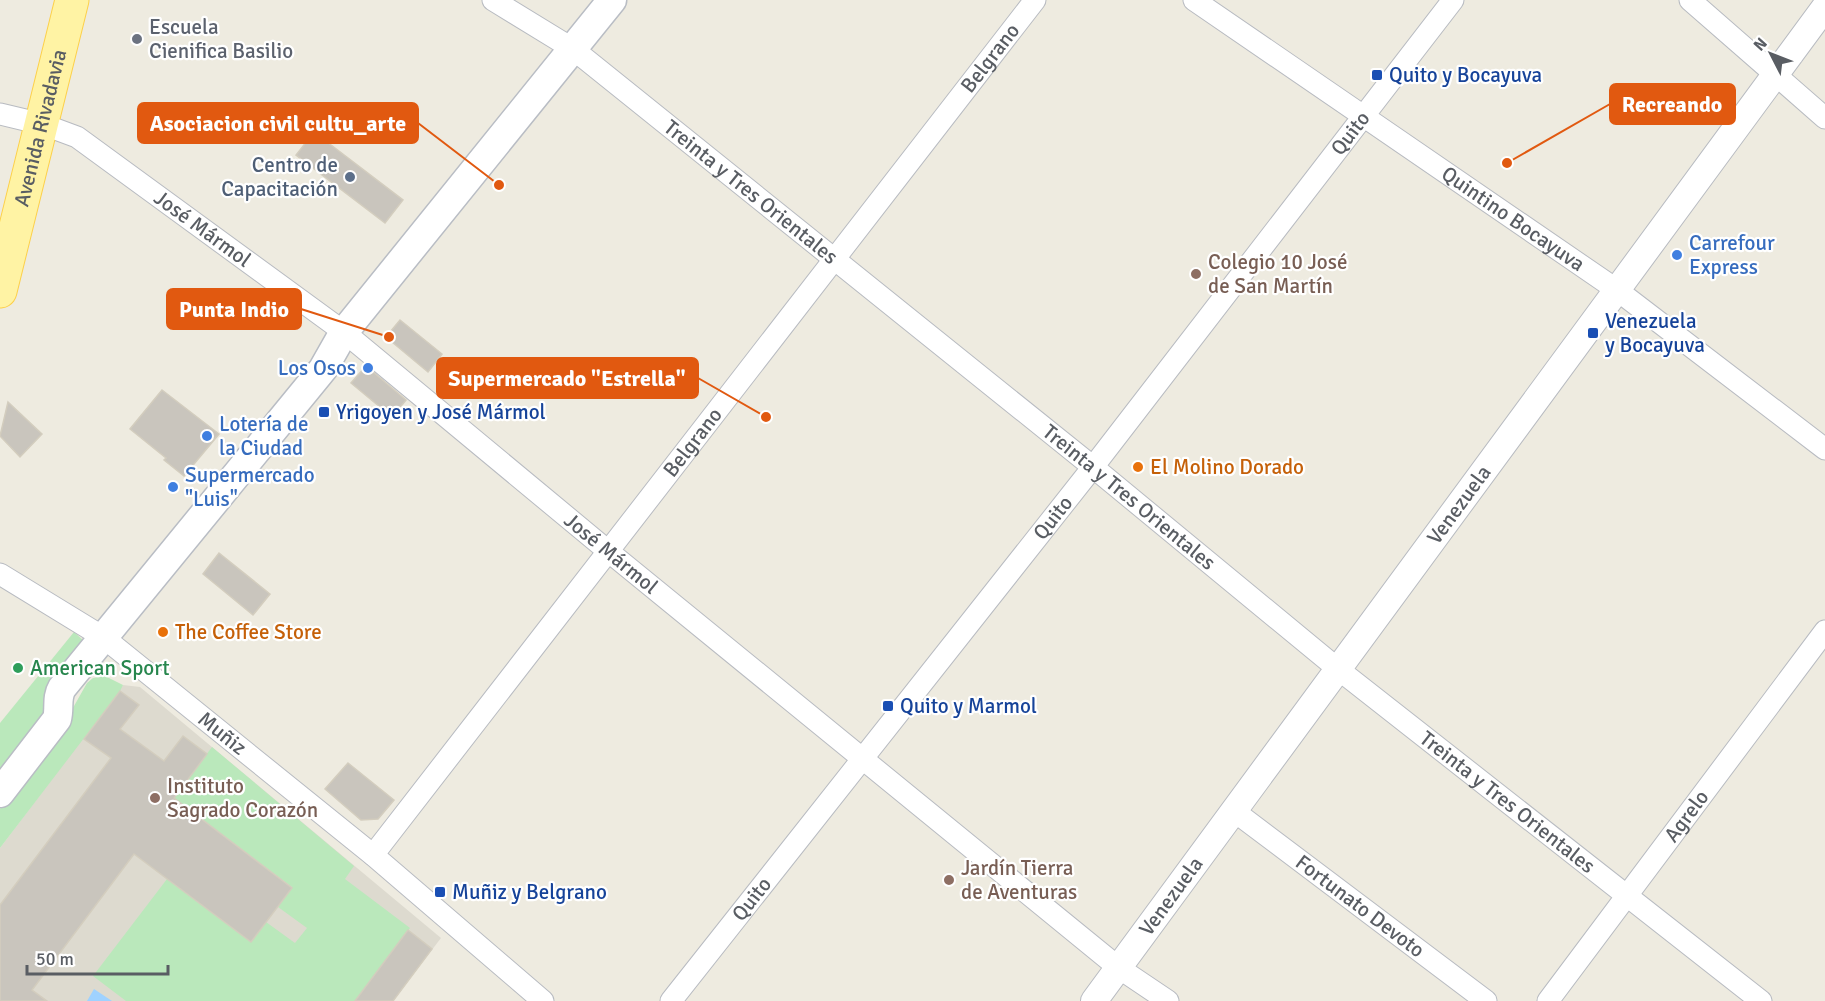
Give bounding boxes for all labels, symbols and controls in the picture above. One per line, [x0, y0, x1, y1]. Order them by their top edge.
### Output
place label: Escuela Cienifica Basilio [149, 14, 293, 64]
street label: Belgrano [955, 18, 1025, 98]
north arrow [1741, 24, 1801, 84]
marker: Escuela Cienifica Basilio [130, 32, 144, 46]
text: N [1749, 34, 1772, 55]
street label: Avenida Rivadavia [8, 47, 72, 209]
place label: Quito y Bocayuva [1389, 62, 1542, 88]
marker: Quito y Bocayuva [1370, 68, 1384, 82]
callout: Recreando [1610, 84, 1735, 124]
text: Recreando [1622, 91, 1722, 118]
callout: Asociacion civil cultu_arte [138, 103, 418, 143]
street label: Quito [1325, 106, 1375, 161]
text: Asociacion civil cultu_arte [150, 110, 406, 137]
street label: Treinta y Tres Orientales [659, 114, 843, 270]
place label: Centro de Capacitación [221, 152, 338, 202]
street label: Quintino Bocayuva [1437, 161, 1590, 277]
marker: Centro de Capacitación [343, 170, 357, 184]
street label: José Mármol [149, 185, 256, 273]
place label: Carrefour Express [1689, 230, 1775, 280]
marker: Carrefour Express [1670, 248, 1684, 262]
place label: Colegio 10 José de San Martín [1208, 249, 1348, 299]
marker: Colegio 10 José de San Martín [1189, 267, 1203, 281]
callout: Punta Indio [167, 289, 301, 329]
text: Punta Indio [179, 296, 289, 323]
place label: Venezuela y Bocayuva [1605, 308, 1705, 358]
marker: Venezuela y Bocayuva [1586, 326, 1600, 340]
place label: Los Osos [278, 355, 356, 381]
callout: Supermercado "Estrella" [437, 358, 698, 398]
marker: Los Osos [361, 361, 375, 375]
text: Supermercado "Estrella" [448, 365, 686, 392]
place label: Yrigoyen y José Mármol [336, 399, 546, 425]
street label: Belgrano [658, 402, 728, 482]
marker: Yrigoyen y José Mármol [317, 405, 331, 419]
place label: Lotería de la Ciudad [219, 411, 309, 461]
street label: Treinta y Tres Orientales [1037, 419, 1221, 576]
marker: Lotería de la Ciudad [200, 429, 214, 443]
place label: El Molino Dorado [1150, 454, 1304, 480]
marker: El Molino Dorado [1131, 460, 1145, 474]
street label: Venezuela [1421, 460, 1497, 549]
place label: Supermercado "Luis" [185, 462, 315, 512]
marker: Supermercado "Luis" [166, 480, 180, 494]
street label: Quito [1028, 490, 1078, 545]
street label: José Mármol [559, 507, 663, 600]
place label: The Coffee Store [175, 619, 322, 645]
marker: The Coffee Store [156, 625, 170, 639]
place label: American Sport [30, 655, 170, 681]
marker: American Sport [11, 661, 25, 675]
place label: Quito y Marmol [900, 693, 1037, 719]
marker: Quito y Marmol [881, 699, 895, 713]
street label: Muñiz [193, 706, 252, 761]
street label: Treinta y Tres Orientales [1415, 725, 1600, 879]
place label: Instituto Sagrado Corazón [167, 773, 318, 823]
street label: Agrelo [1658, 785, 1714, 847]
marker: Instituto Sagrado Corazón [148, 791, 162, 805]
street label: Fortunato Devoto [1290, 849, 1430, 963]
street label: Venezuela [1133, 852, 1209, 941]
place label: Jardín Tierra de Aventuras [961, 855, 1077, 905]
street label: Quito [726, 872, 777, 926]
marker: Jardín Tierra de Aventuras [942, 873, 956, 887]
place label: Muñiz y Belgrano [452, 879, 607, 905]
marker: Muñiz y Belgrano [433, 885, 447, 899]
scale bar [27, 938, 168, 976]
text: 50 m [36, 948, 74, 970]

